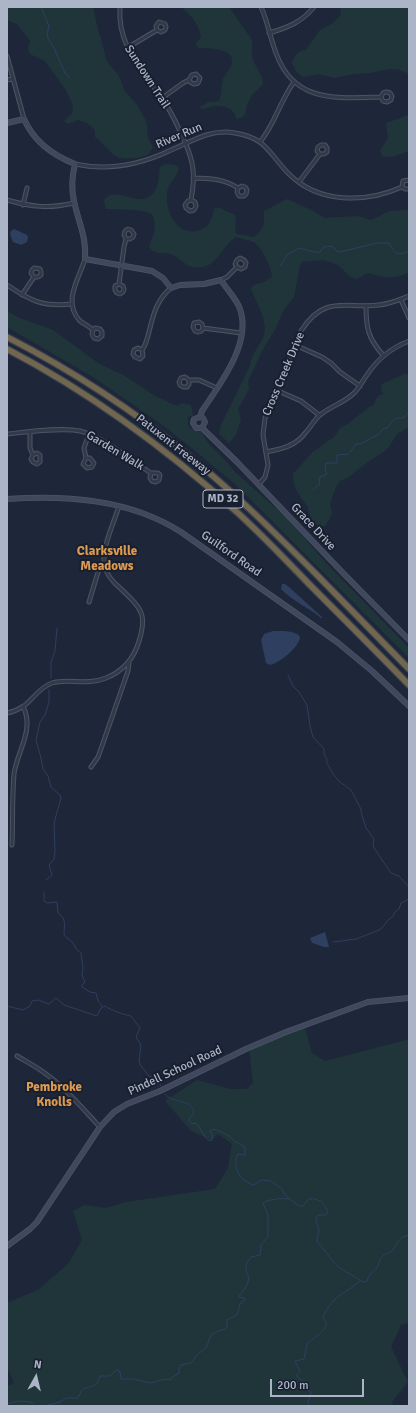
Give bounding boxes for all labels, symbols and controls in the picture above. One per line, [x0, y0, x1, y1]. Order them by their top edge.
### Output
street label: Sundown Trail [121, 43, 173, 111]
street label: River Run [154, 120, 204, 152]
street label: Cross Creek Drive [260, 330, 308, 418]
street label: Patuxent Freeway [133, 412, 213, 478]
street label: Garden Walk [83, 428, 147, 474]
road number: MD 32 [203, 490, 243, 508]
street label: Grace Drive [288, 500, 338, 554]
street label: Guilford Road [198, 528, 264, 580]
district label: Clarksville Meadows [77, 544, 137, 575]
street label: Pindell School Road [126, 1043, 224, 1099]
district label: Pembroke Knolls [26, 1080, 82, 1111]
north arrow [16, 1357, 56, 1397]
text: N [33, 1358, 42, 1372]
scale bar [272, 1371, 366, 1397]
text: 200 m [277, 1378, 309, 1393]

